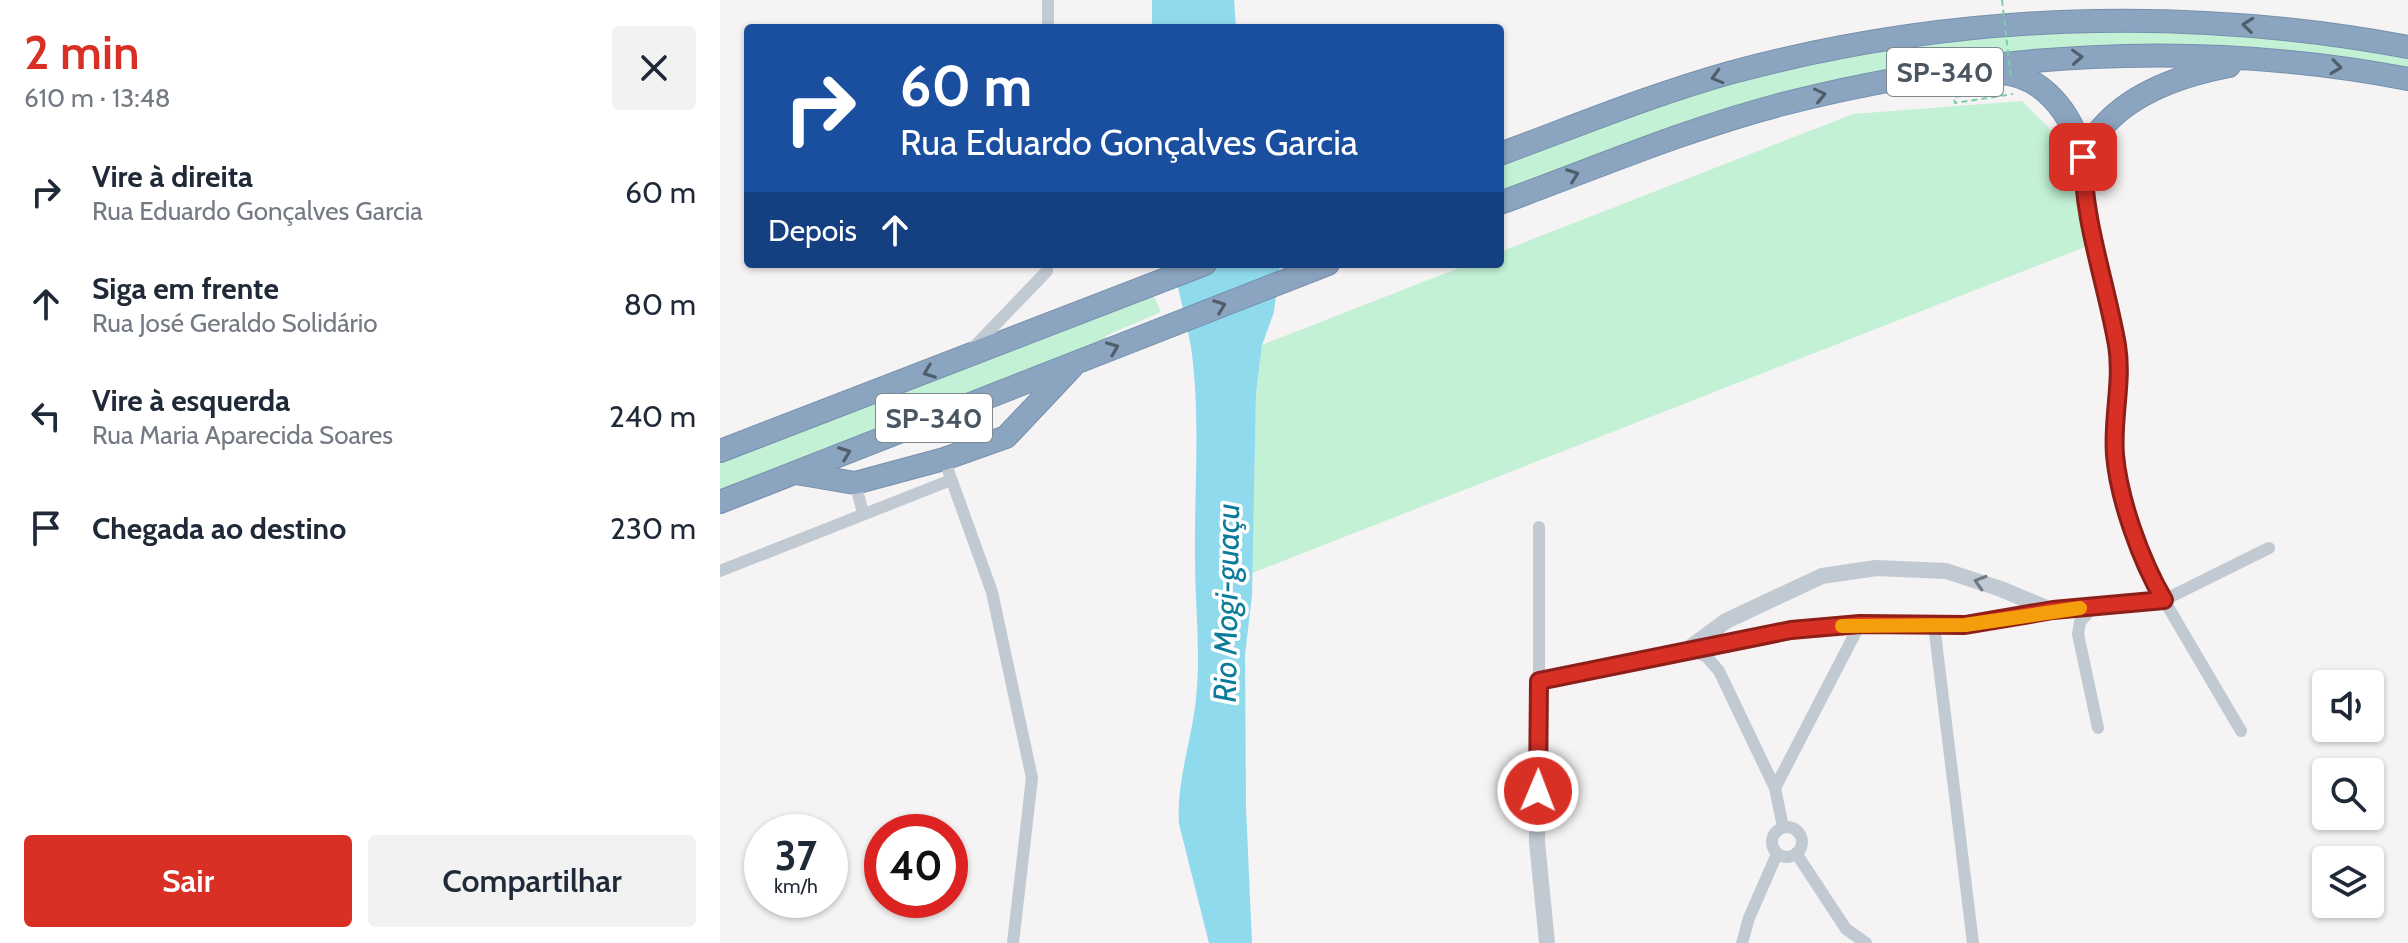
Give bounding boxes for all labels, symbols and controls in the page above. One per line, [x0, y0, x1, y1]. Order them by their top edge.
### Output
one-way arrow [2241, 16, 2254, 33]
text: 2 min [24, 23, 140, 81]
button: close [612, 26, 696, 110]
road number: SP-340 [1887, 48, 2003, 96]
one-way arrow [2071, 49, 2084, 66]
text: 60 m [900, 52, 1032, 120]
icon: right [768, 56, 872, 160]
one-way arrow [2330, 58, 2343, 75]
one-way arrow [1711, 68, 1724, 84]
text: 610 m · 13:48 [24, 82, 170, 114]
one-way arrow [1813, 88, 1827, 105]
text: Rua Eduardo Gonçalves Garcia [900, 120, 1358, 164]
pin [2049, 123, 2117, 191]
icon: arrive [2061, 135, 2105, 179]
text: Vire à direita [92, 158, 253, 195]
one-way arrow [1565, 168, 1579, 185]
icon: right [24, 170, 68, 214]
text: 60 m [625, 174, 696, 211]
text: Rua Eduardo Gonçalves Garcia [92, 195, 423, 227]
icon: ahead [873, 208, 917, 252]
text: Depois [768, 212, 857, 249]
text: Siga em frente [92, 270, 279, 307]
icon: ahead [24, 282, 68, 326]
text: 80 m [624, 286, 696, 323]
one-way arrow [1212, 299, 1226, 316]
text: Rua José Geraldo Solidário [92, 307, 378, 339]
one-way arrow [1105, 341, 1119, 358]
one-way arrow [923, 362, 937, 379]
text: Vire à esquerda [92, 382, 290, 419]
icon: left [24, 394, 68, 438]
road number: SP-340 [876, 394, 992, 442]
text: 240 m [609, 398, 696, 435]
text: Rua Maria Aparecida Soares [92, 419, 393, 451]
one-way arrow [837, 446, 851, 463]
water label: Rio Mogi-guaçu [1205, 503, 1247, 703]
icon: arrive [24, 506, 68, 550]
text: Chegada ao destino [92, 510, 346, 547]
text: 230 m [610, 510, 696, 547]
one-way arrow [1974, 575, 1987, 591]
map controls [2312, 670, 2384, 918]
button: sound [2312, 670, 2384, 742]
position arrow [1496, 749, 1580, 833]
button: search [2312, 758, 2384, 830]
speed limit sign: 40 [864, 814, 968, 918]
text: 37 [775, 831, 817, 880]
button: Sair [24, 835, 352, 927]
button: Compartilhar [368, 835, 696, 927]
button: layers [2312, 846, 2384, 918]
text: km/h [774, 874, 818, 898]

